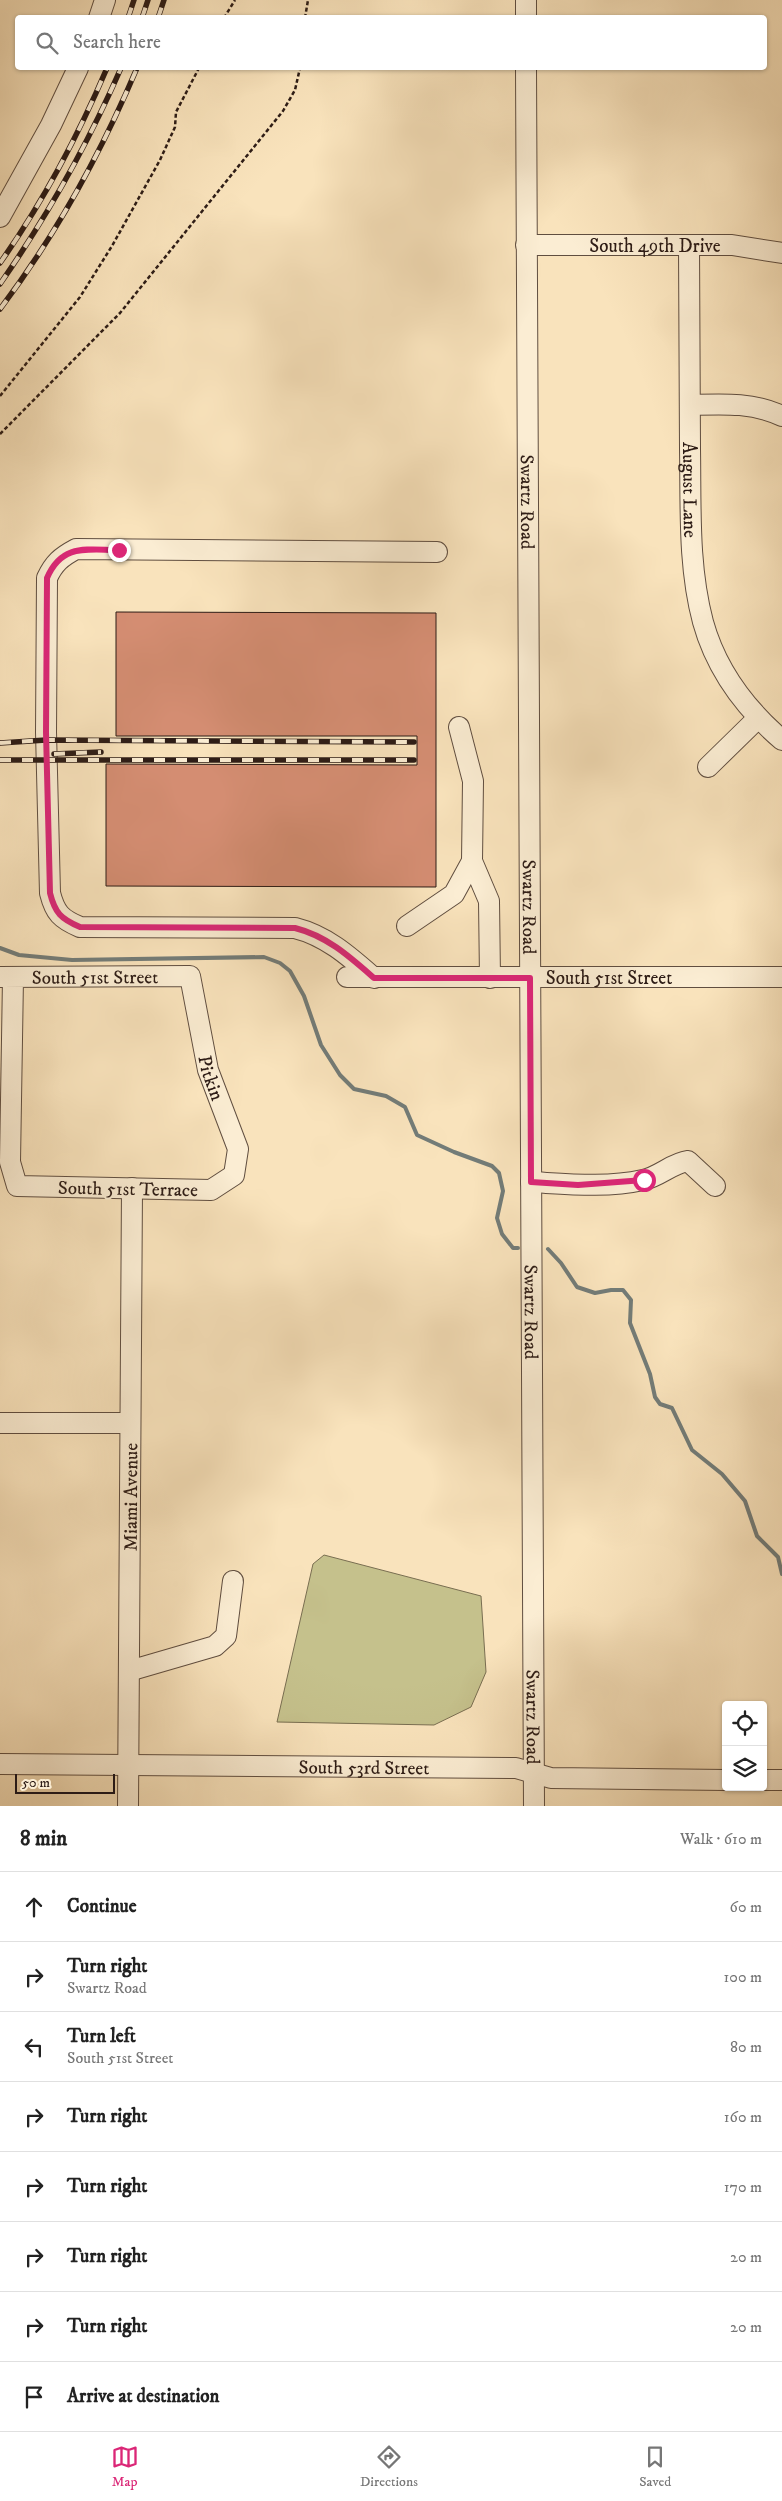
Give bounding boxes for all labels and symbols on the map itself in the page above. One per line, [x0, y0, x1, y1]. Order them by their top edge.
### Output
street label: South 49th Drive [589, 235, 721, 258]
street label: August Lane [677, 442, 701, 539]
street label: Swartz Road [515, 454, 538, 550]
route end [108, 539, 131, 562]
street label: Swartz Road [517, 859, 540, 955]
street label: South 51st Street [32, 966, 158, 990]
street label: South 51st Street [546, 967, 672, 990]
street label: Pitkin [192, 1054, 229, 1104]
route start [633, 1169, 656, 1192]
street label: South 51st Terrace [58, 1177, 198, 1202]
street label: Swartz Road [519, 1264, 542, 1360]
street label: Miami Avenue [120, 1443, 143, 1551]
street label: Swartz Road [520, 1669, 544, 1765]
street label: South 53rd Street [299, 1756, 429, 1780]
scale bar [15, 1771, 115, 1794]

